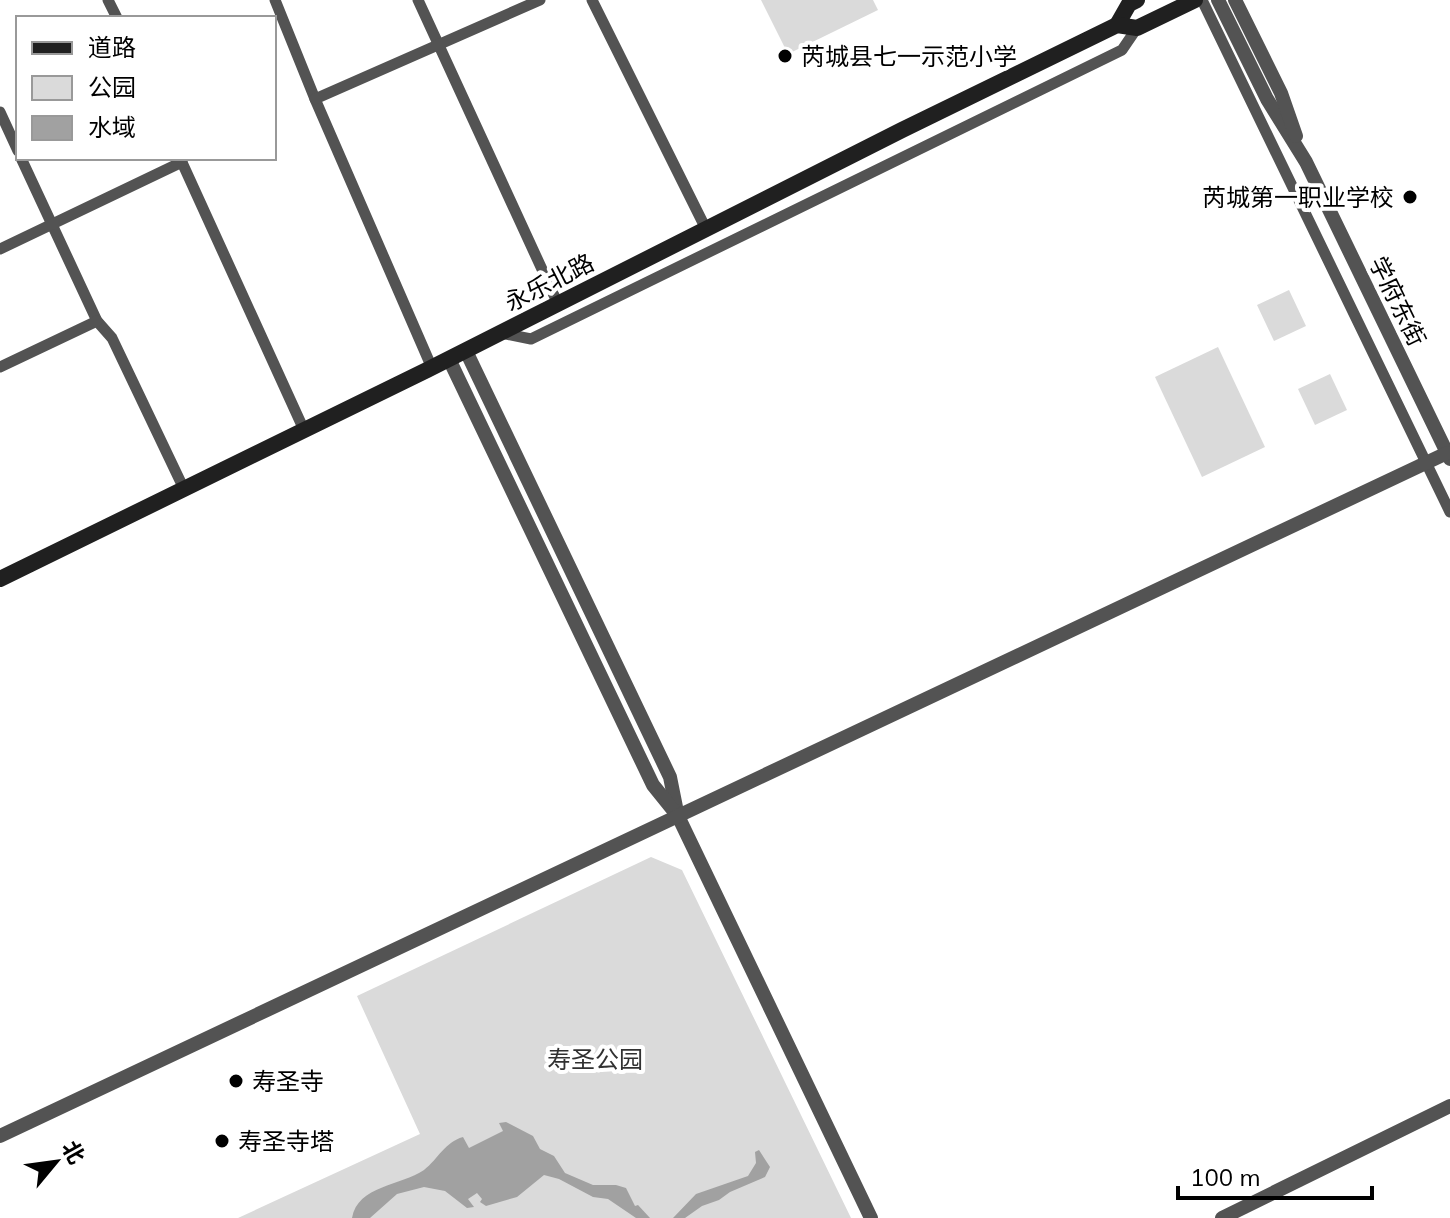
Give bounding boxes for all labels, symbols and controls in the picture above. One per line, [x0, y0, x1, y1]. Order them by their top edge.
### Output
legend [16, 16, 276, 160]
text: 道路 [88, 32, 136, 62]
place label: 芮城县七一示范小学 [801, 41, 1017, 71]
marker: 芮城县七一示范小学 [776, 47, 794, 65]
text: 公园 [88, 72, 136, 102]
text: 水域 [88, 112, 136, 142]
place label: 芮城第一职业学校 [1202, 182, 1394, 212]
marker: 芮城第一职业学校 [1401, 188, 1419, 206]
street label: 永乐北路 [499, 247, 599, 317]
street label: 学府东街 [1363, 251, 1433, 351]
park label: 寿圣公园 [547, 1044, 643, 1074]
place label: 寿圣寺 [252, 1066, 324, 1096]
marker: 寿圣寺 [227, 1072, 245, 1090]
north arrow [16, 1122, 96, 1202]
place label: 寿圣寺塔 [238, 1126, 334, 1156]
marker: 寿圣寺塔 [213, 1132, 231, 1150]
text: 北 [56, 1136, 91, 1169]
scale bar [1178, 1150, 1372, 1200]
text: 100 m [1190, 1162, 1261, 1192]

